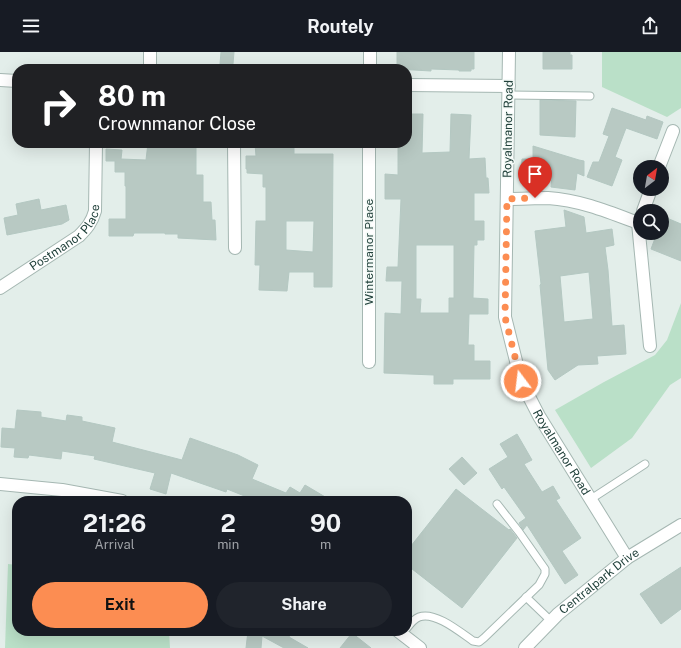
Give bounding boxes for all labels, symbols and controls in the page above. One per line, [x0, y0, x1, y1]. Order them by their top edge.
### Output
icon: menu [20, 15, 42, 37]
icon: share [639, 15, 661, 37]
text: Routely [307, 16, 374, 37]
text: 80 m [98, 79, 166, 112]
icon: right [32, 80, 84, 132]
street label: Royalmanor Road [500, 80, 516, 178]
text: Crownmanor Close [98, 113, 256, 134]
pin [518, 157, 552, 198]
north arrow [633, 160, 669, 196]
map controls [633, 160, 669, 240]
icon: arrive [524, 163, 546, 185]
street label: Wintermanor Place [362, 199, 376, 305]
street label: Postmanor Place [27, 204, 102, 274]
button: search [633, 204, 669, 240]
position arrow [500, 360, 542, 402]
street label: Royalmanor Road [530, 407, 593, 498]
text: 21:26 [83, 509, 146, 537]
text: 2 [221, 509, 236, 537]
text: 90 [310, 509, 341, 537]
text: Arrival [94, 537, 135, 552]
text: min [217, 537, 239, 552]
text: m [320, 537, 331, 552]
street label: Centralpark Drive [556, 545, 642, 617]
button: Exit [32, 582, 208, 628]
button: Share [216, 582, 392, 628]

